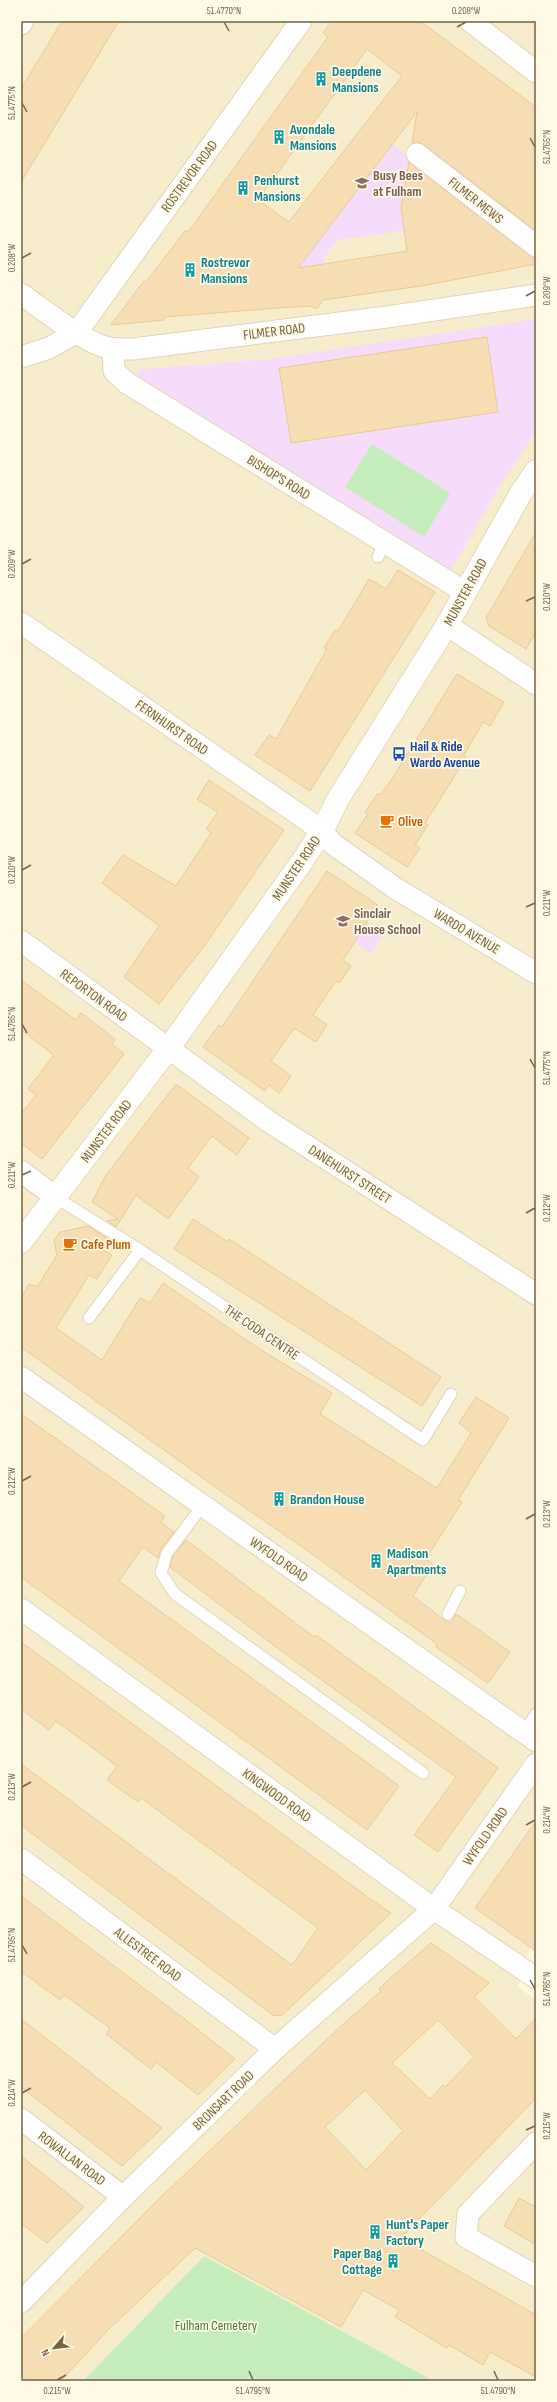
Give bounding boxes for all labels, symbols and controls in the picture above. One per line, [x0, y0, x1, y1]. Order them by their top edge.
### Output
text: 51.4770°N [207, 5, 241, 17]
text: 0.208°W [452, 5, 481, 17]
place label: Deepdene Mansions [332, 63, 382, 96]
building icon: Deepdene Mansions [313, 71, 329, 87]
text: 51.4775°N [6, 86, 18, 120]
place label: Avondale Mansions [289, 121, 337, 154]
building icon: Avondale Mansions [271, 129, 287, 145]
text: 51.4765°N [541, 130, 553, 164]
street label: ROSTREVOR ROAD [158, 137, 221, 216]
place label: Busy Bees at Fulham [373, 167, 423, 200]
place label: Penhurst Mansions [254, 172, 301, 205]
street label: FILMER MEWS [445, 174, 507, 227]
school or university icon: Busy Bees at Fulham [354, 175, 370, 191]
building icon: Penhurst Mansions [235, 180, 251, 196]
text: 0.208°W [6, 243, 18, 272]
place label: Rostrevor Mansions [201, 254, 251, 287]
building icon: Rostrevor Mansions [182, 262, 198, 278]
text: 0.209°W [541, 276, 553, 305]
street label: FILMER ROAD [242, 319, 306, 344]
street label: BISHOP'S ROAD [244, 451, 314, 504]
text: 0.209°W [6, 549, 18, 578]
street label: MUNSTER ROAD [440, 555, 491, 629]
text: 0.210°W [541, 583, 553, 611]
street label: FERNHURST ROAD [132, 696, 212, 759]
place label: Hail & Ride Wardo Avenue [410, 738, 480, 771]
bus stop icon: Hail & Ride Wardo Avenue [391, 746, 407, 762]
cafe icon: Olive [379, 813, 395, 829]
place label: Olive [398, 813, 423, 830]
street label: MUNSTER ROAD [269, 833, 324, 904]
text: 0.210°W [6, 856, 18, 884]
text: 0.211°W [541, 889, 553, 916]
place label: Sinclair House School [354, 905, 421, 938]
street label: WARDO AVENUE [430, 905, 503, 958]
school or university icon: Sinclair House School [335, 913, 351, 929]
street label: REPORTON ROAD [57, 965, 131, 1026]
text: 51.4785°N [6, 1007, 18, 1041]
text: 51.4775°N [541, 1051, 553, 1085]
street label: MUNSTER ROAD [77, 1096, 136, 1166]
street label: DANEHURST STREET [305, 1141, 395, 1208]
text: 0.211°W [6, 1161, 18, 1188]
text: 0.212°W [541, 1194, 553, 1222]
cafe icon: Cafe Plum [62, 1236, 78, 1252]
place label: Cafe Plum [81, 1236, 131, 1253]
street label: THE CODA CENTRE [221, 1301, 303, 1364]
text: 0.212°W [6, 1467, 18, 1495]
building icon: Brandon House [271, 1491, 287, 1507]
place label: Brandon House [290, 1491, 364, 1508]
text: 0.213°W [541, 1500, 553, 1528]
street label: WYFOLD ROAD [246, 1533, 311, 1586]
place label: Madison Apartments [386, 1545, 446, 1578]
building icon: Madison Apartments [368, 1553, 384, 1569]
street label: KINGWOOD ROAD [239, 1765, 315, 1826]
text: 0.213°W [6, 1773, 18, 1801]
street label: WYFOLD ROAD [459, 1804, 512, 1869]
text: 0.214°W [541, 1806, 553, 1834]
street label: ALLESTREE ROAD [110, 1923, 185, 1985]
text: 51.4795°N [6, 1928, 18, 1962]
text: 51.4785°N [541, 1972, 553, 2006]
street label: BRONSART ROAD [189, 2067, 258, 2134]
text: 0.214°W [6, 2079, 18, 2107]
text: 0.215°W [541, 2112, 553, 2140]
street label: ROWALLAN ROAD [35, 2128, 109, 2189]
place label: Hunt's Paper Factory [386, 2216, 450, 2249]
building icon: Hunt's Paper Factory [367, 2224, 383, 2240]
place label: Paper Bag Cottage [333, 2245, 382, 2278]
building icon: Paper Bag Cottage [385, 2253, 401, 2269]
park label: Fulham Cemetery [175, 2317, 258, 2334]
north arrow [34, 2328, 74, 2368]
text: N [38, 2347, 53, 2358]
text: 0.215°W [43, 2385, 71, 2397]
text: 51.4795°N [236, 2385, 270, 2397]
text: 51.4790°N [481, 2385, 515, 2397]

